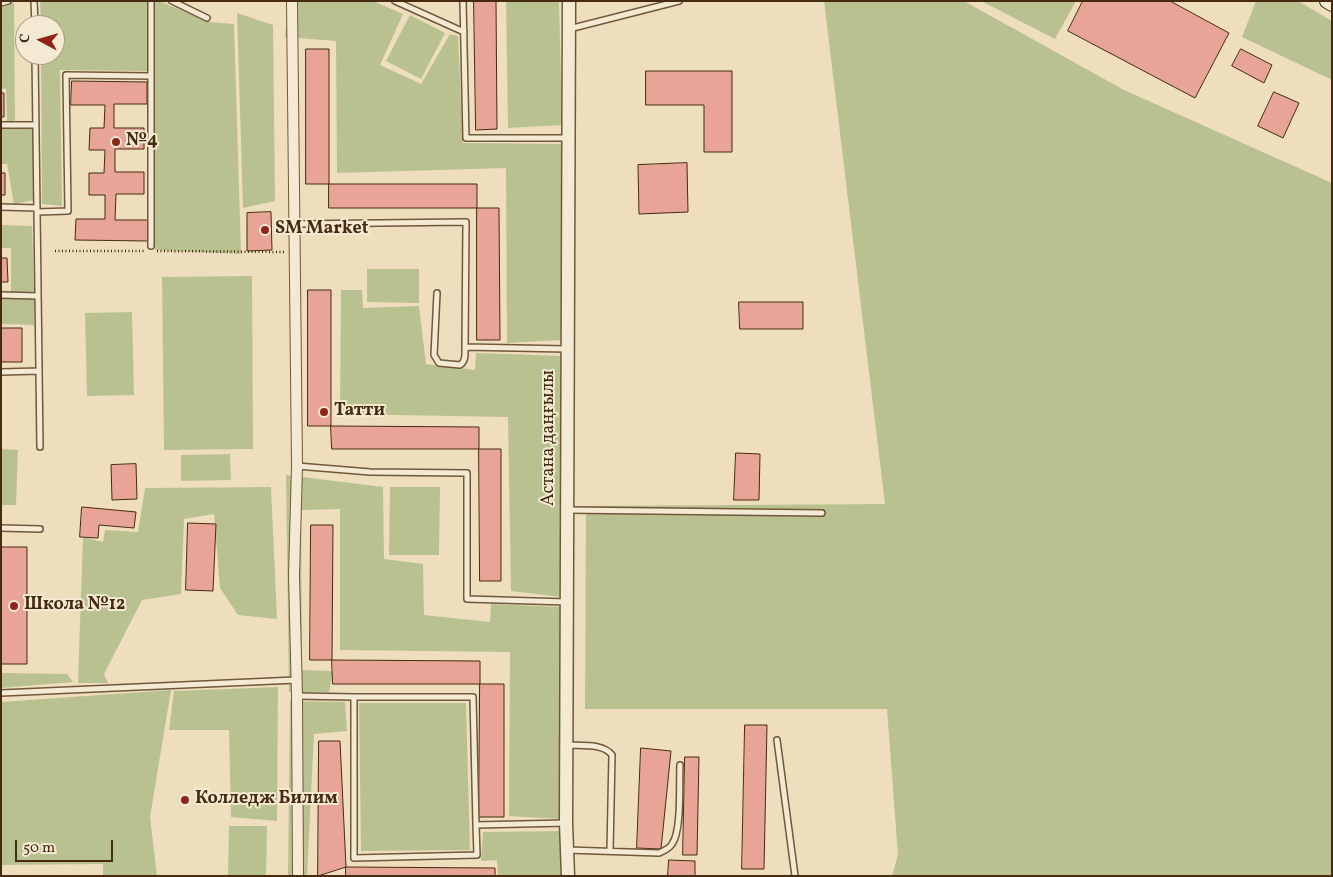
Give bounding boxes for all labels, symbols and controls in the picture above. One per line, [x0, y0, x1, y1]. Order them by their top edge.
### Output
north arrow [15, 15, 65, 65]
text: С [16, 33, 35, 44]
place label: №4 [126, 131, 158, 153]
marker: №4 [110, 136, 122, 148]
place label: SM Market [275, 219, 368, 241]
marker: SM Market [259, 224, 271, 236]
street label: Астана даңғылы [539, 370, 561, 506]
place label: Татти [334, 401, 385, 423]
marker: Татти [318, 406, 330, 418]
place label: Школа №12 [24, 595, 125, 617]
marker: Школа №12 [8, 600, 20, 612]
place label: Колледж Билим [195, 789, 338, 811]
marker: Колледж Билим [179, 794, 191, 806]
scale bar [18, 830, 115, 862]
text: 50 m [23, 838, 55, 859]

